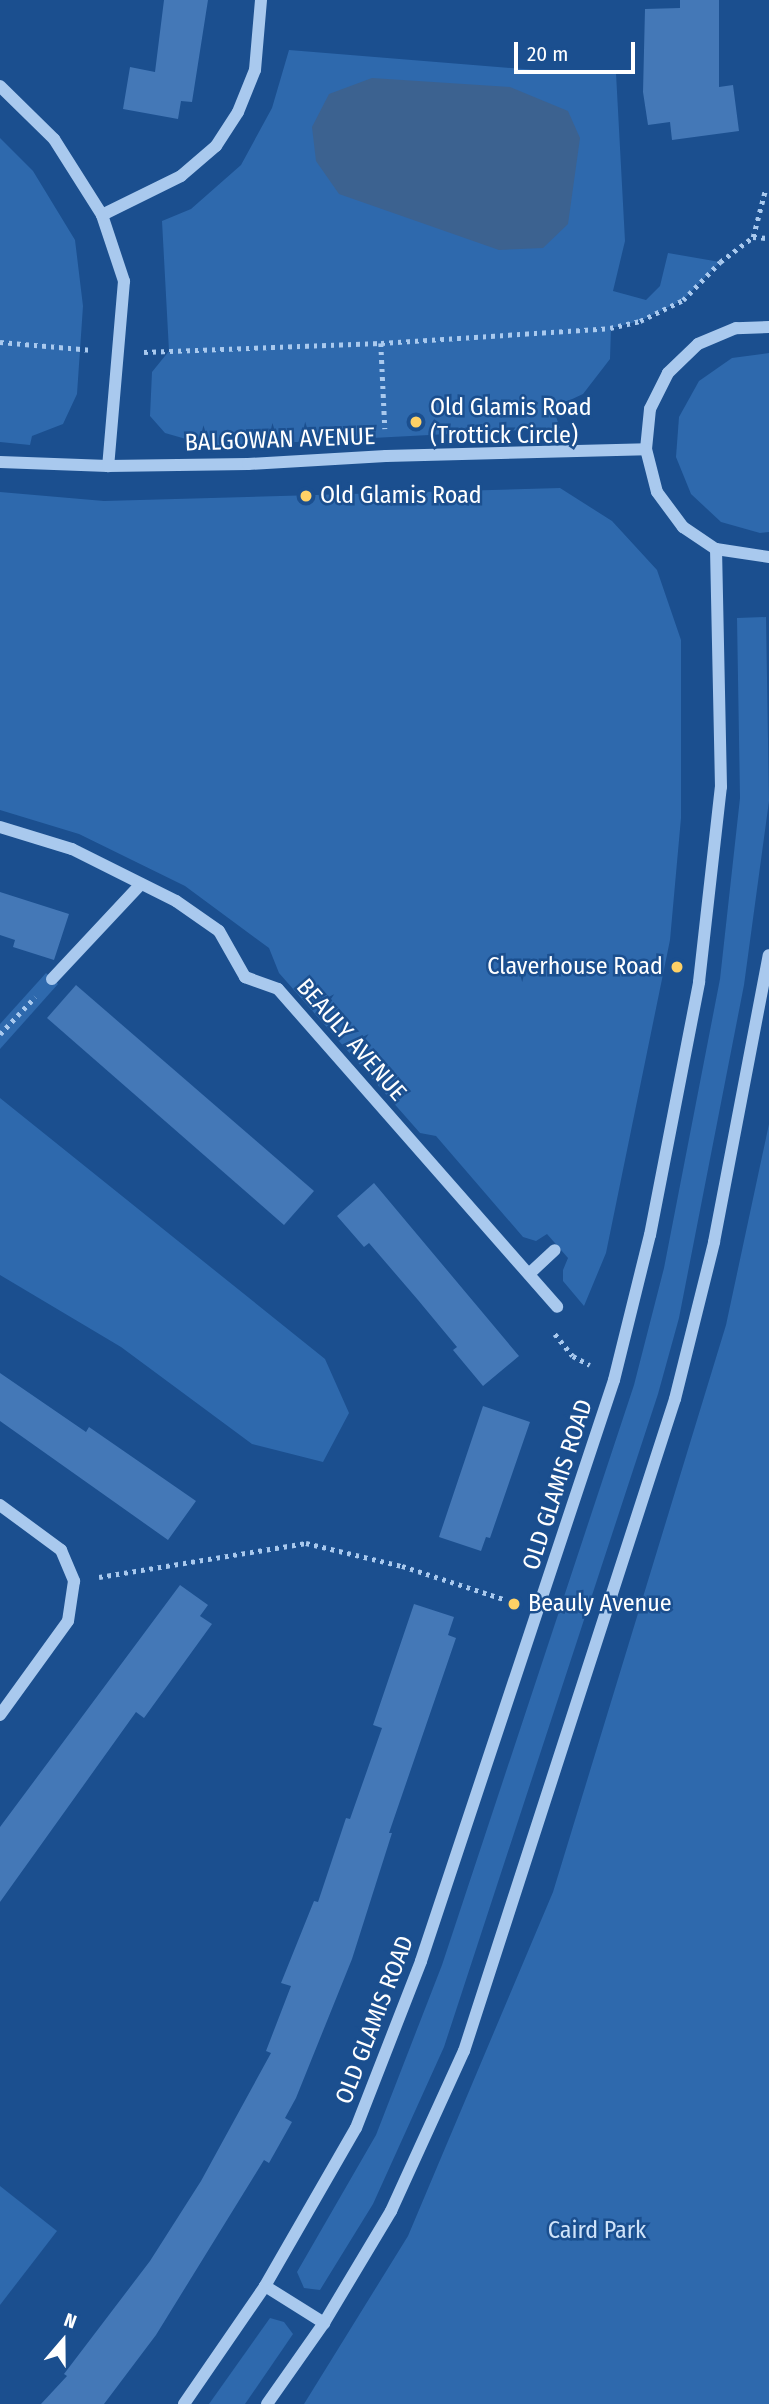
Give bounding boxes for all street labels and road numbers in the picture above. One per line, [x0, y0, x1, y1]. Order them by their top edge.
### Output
street label: BALGOWAN AVENUE [184, 422, 376, 458]
street label: BEAULY AVENUE [290, 973, 412, 1107]
street label: OLD GLAMIS ROAD [517, 1396, 599, 1574]
street label: OLD GLAMIS ROAD [330, 1932, 420, 2108]

